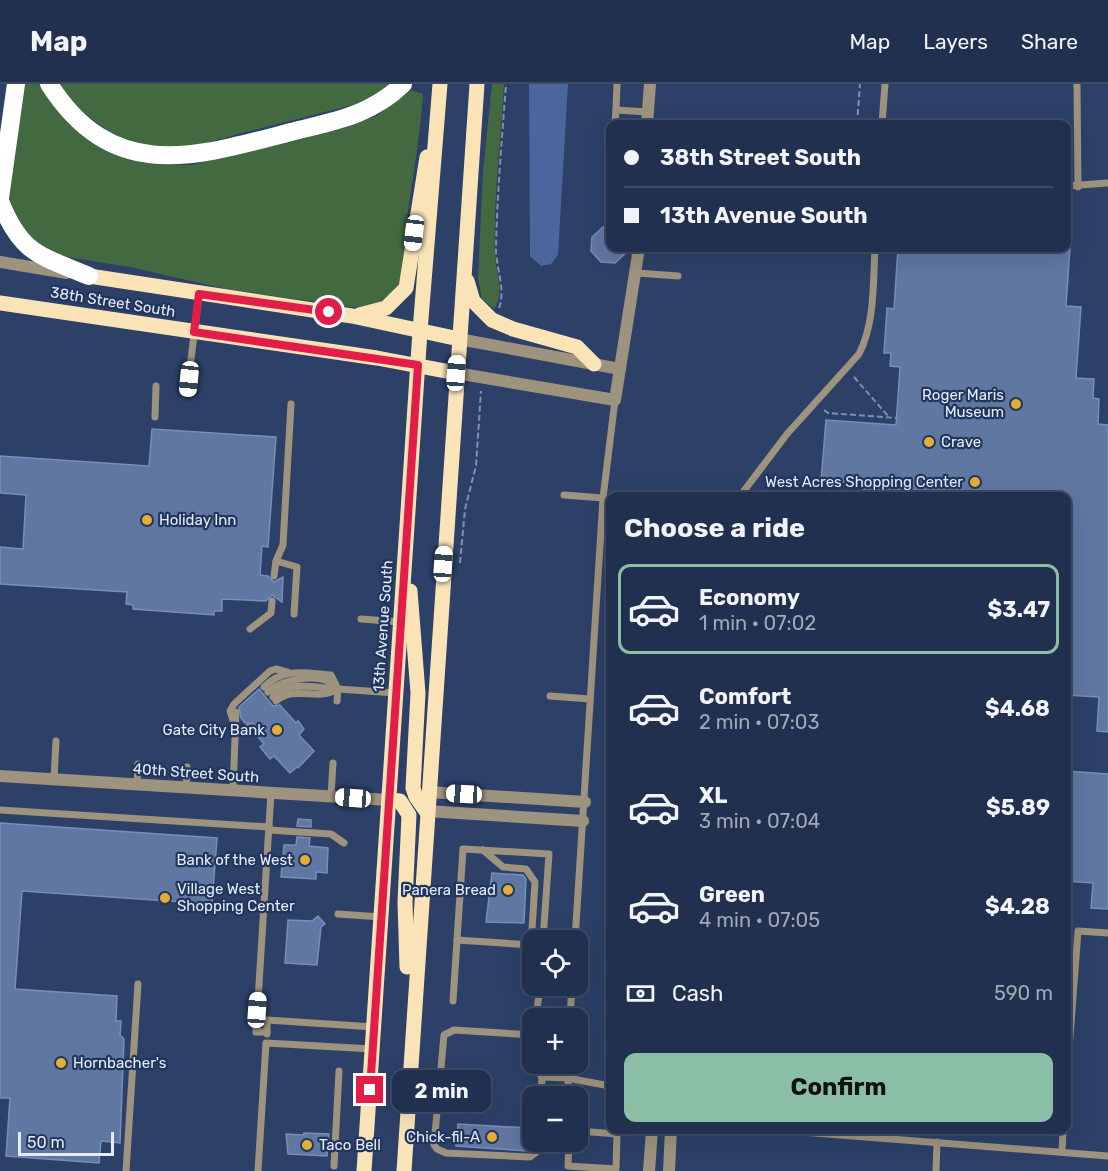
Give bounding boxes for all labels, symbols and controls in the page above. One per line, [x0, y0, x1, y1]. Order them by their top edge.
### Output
text: Map [30, 25, 87, 58]
text: Map [849, 29, 890, 54]
text: Layers [923, 29, 988, 54]
text: Share [1021, 29, 1078, 54]
text: 38th Street South [660, 144, 861, 171]
text: 13th Avenue South [660, 202, 867, 229]
car [403, 214, 425, 252]
street label: 38th Street South [49, 283, 177, 321]
route start [315, 298, 342, 325]
car [446, 354, 466, 392]
car [178, 360, 200, 398]
place label: Roger Maris Museum [922, 386, 1004, 421]
marker: Roger Maris Museum [1009, 397, 1023, 411]
place label: Crave [941, 433, 981, 451]
marker: Crave [922, 435, 936, 449]
place label: West Acres Shopping Center [765, 473, 963, 491]
marker: West Acres Shopping Center [968, 475, 982, 489]
place label: Holiday Inn [159, 511, 236, 529]
text: Choose a ride [624, 512, 805, 544]
marker: Holiday Inn [140, 513, 154, 527]
car [433, 545, 453, 583]
street label: 13th Avenue South [369, 560, 397, 692]
icon: car [627, 582, 681, 636]
text: Economy [699, 584, 800, 611]
text: $3.47 [988, 596, 1050, 623]
text: 1 min · 07:02 [699, 611, 816, 635]
icon: car [627, 681, 681, 735]
text: Comfort [699, 683, 791, 710]
text: $4.68 [985, 695, 1050, 722]
text: 2 min · 07:03 [699, 710, 820, 734]
place label: Gate City Bank [162, 721, 265, 739]
marker: Gate City Bank [270, 723, 284, 737]
street label: 40th Street South [132, 760, 260, 786]
icon: car [627, 780, 681, 834]
text: XL [699, 782, 727, 809]
car [446, 784, 482, 804]
car [334, 788, 372, 808]
text: $5.89 [986, 794, 1050, 821]
text: 3 min · 07:04 [699, 809, 820, 833]
place label: Bank of the West [177, 851, 293, 869]
marker: Bank of the West [298, 853, 312, 867]
icon: car [627, 879, 681, 933]
place label: Village West Shopping Center [177, 880, 295, 915]
place label: Panera Bread [402, 881, 496, 899]
text: Green [699, 881, 765, 908]
marker: Panera Bread [501, 883, 515, 897]
marker: Village West Shopping Center [158, 891, 172, 905]
text: $4.28 [985, 893, 1050, 920]
text: 4 min · 07:05 [699, 908, 820, 932]
map controls [522, 930, 588, 1152]
button: locate [522, 930, 588, 996]
icon: cash [624, 977, 657, 1010]
text: Cash [672, 980, 723, 1007]
text: 590 m [994, 981, 1053, 1005]
car [247, 991, 267, 1029]
button: + [522, 1008, 588, 1074]
button: Confirm [624, 1053, 1053, 1122]
place label: Hornbacher's [73, 1054, 167, 1072]
marker: Hornbacher's [54, 1056, 68, 1070]
callout: 2 min [391, 1069, 490, 1111]
route end [356, 1076, 383, 1103]
text: 2 min [414, 1079, 469, 1103]
button: − [522, 1086, 588, 1152]
place label: Chick-fil-A [406, 1128, 480, 1146]
scale bar [18, 1129, 114, 1156]
marker: Chick-fil-A [485, 1130, 499, 1144]
text: 50 m [27, 1133, 65, 1152]
place label: Taco Bell [319, 1136, 381, 1154]
marker: Taco Bell [300, 1138, 314, 1152]

